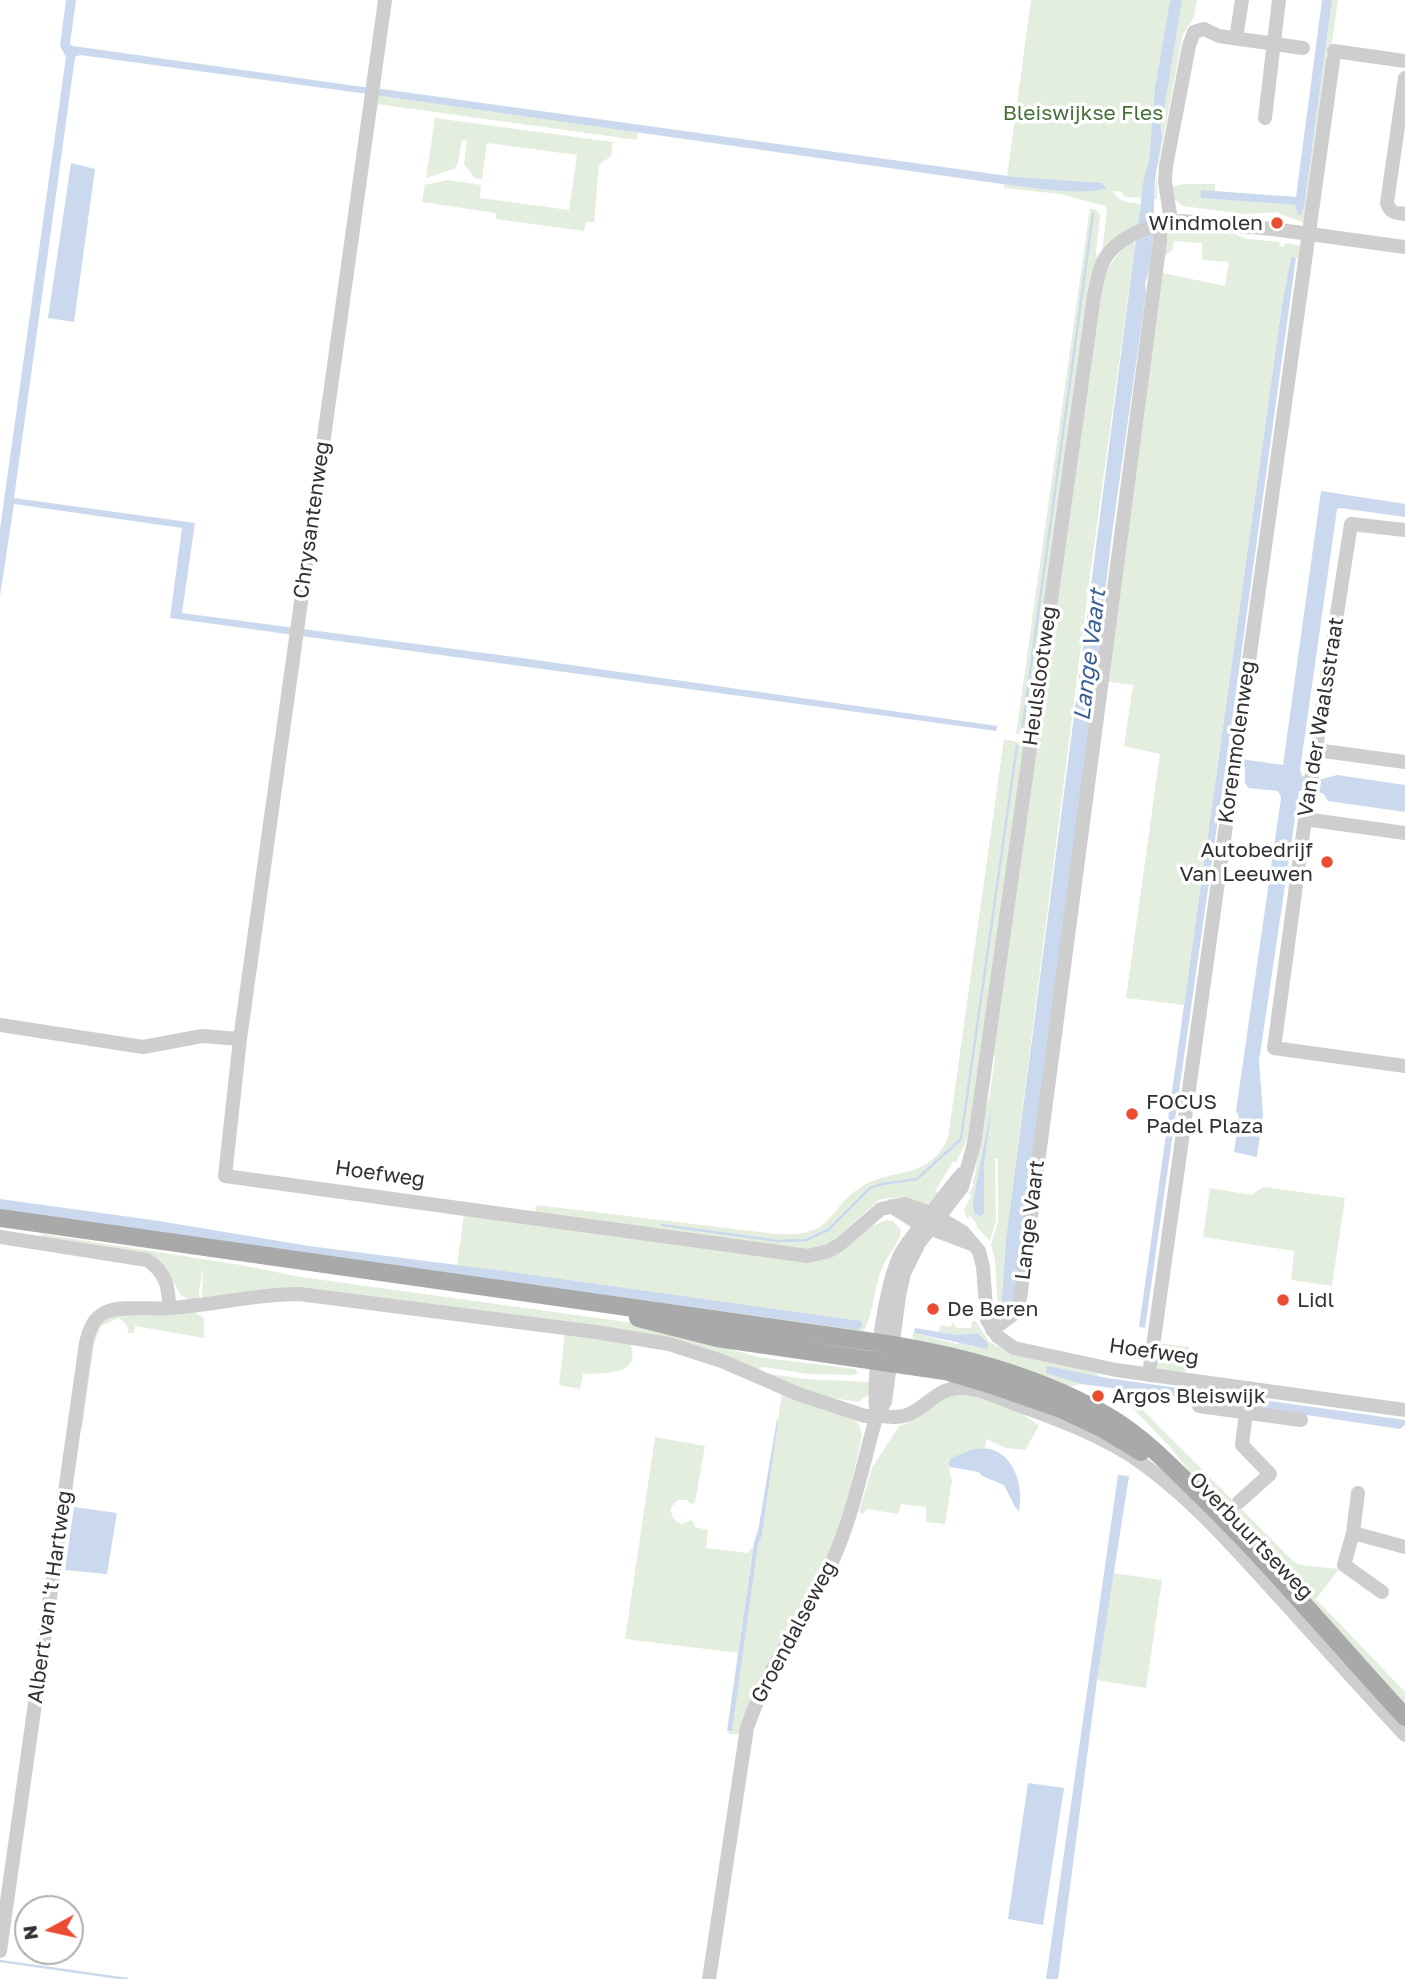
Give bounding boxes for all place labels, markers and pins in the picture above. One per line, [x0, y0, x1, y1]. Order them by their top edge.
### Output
place label: Windmolen [1149, 210, 1263, 236]
marker: Windmolen [1269, 215, 1285, 231]
place label: Autobedrijf Van Leeuwen [1179, 837, 1313, 887]
marker: Autobedrijf Van Leeuwen [1319, 854, 1335, 870]
place label: FOCUS Padel Plaza [1146, 1089, 1263, 1139]
marker: FOCUS Padel Plaza [1124, 1106, 1140, 1122]
place label: Lidl [1297, 1287, 1334, 1313]
marker: Lidl [1275, 1292, 1291, 1308]
place label: De Beren [947, 1296, 1038, 1322]
marker: De Beren [925, 1301, 941, 1317]
place label: Argos Bleiswijk [1112, 1383, 1266, 1409]
marker: Argos Bleiswijk [1090, 1388, 1106, 1404]

